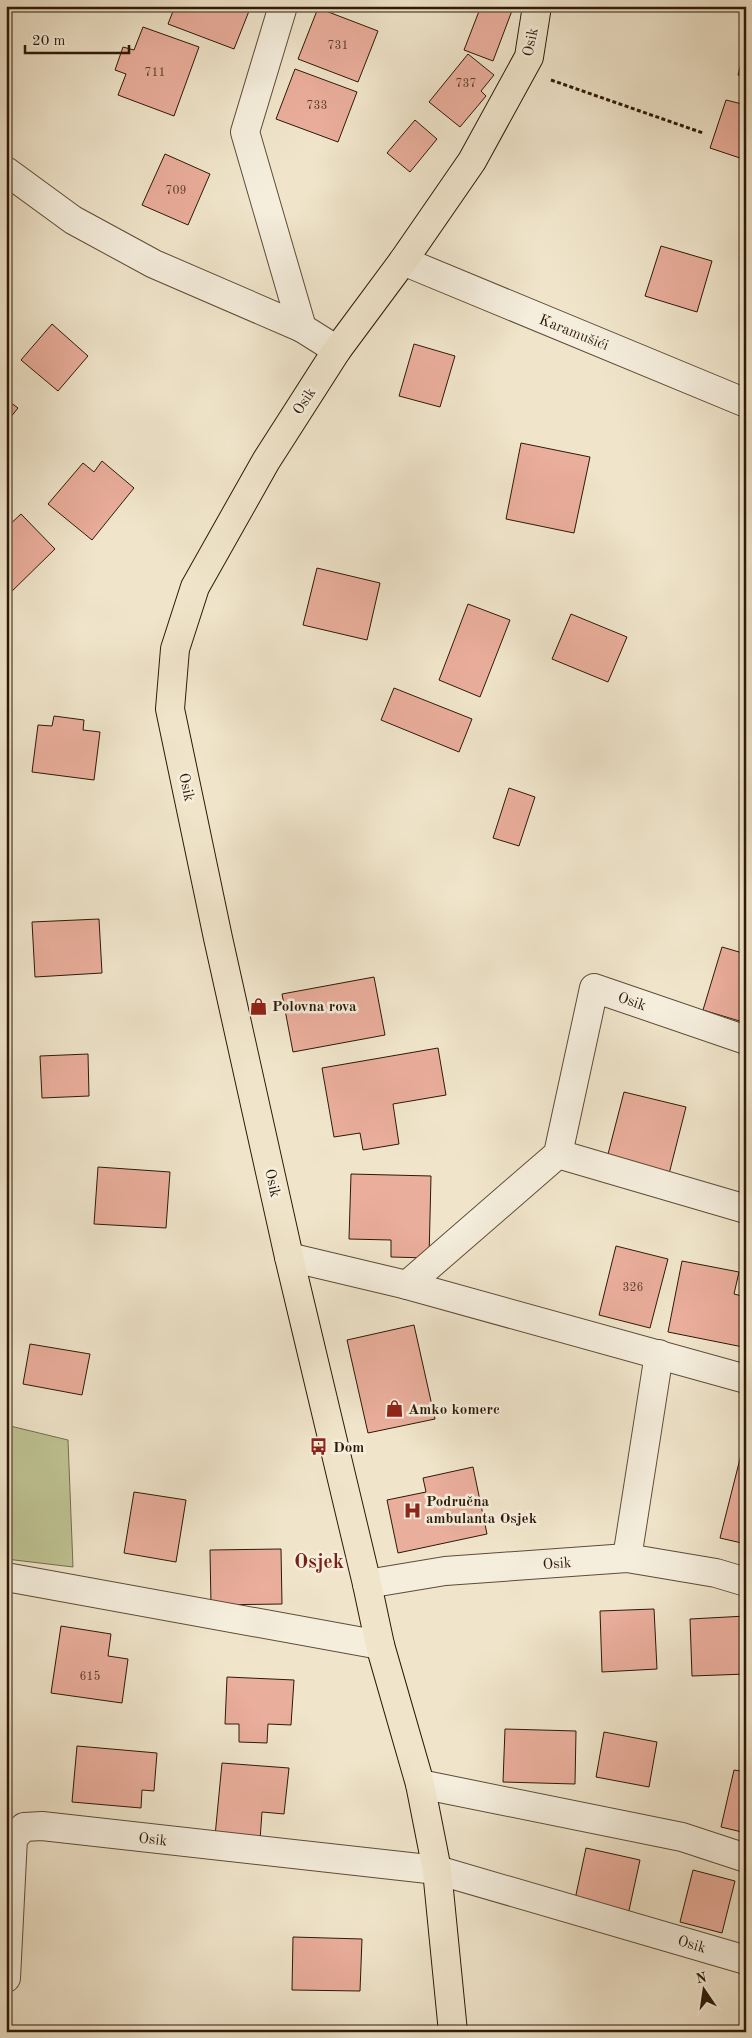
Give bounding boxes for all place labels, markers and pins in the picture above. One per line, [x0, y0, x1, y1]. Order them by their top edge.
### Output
shop icon: Polovna rova [248, 996, 268, 1016]
place label: Polovna rova [272, 1000, 357, 1015]
shop icon: Amko komerc [384, 1399, 404, 1419]
place label: Amko komerc [408, 1403, 500, 1418]
bus stop icon: Dom [309, 1437, 329, 1457]
place label: Dom [333, 1441, 364, 1456]
place label: Područna ambulanta Osjek [426, 1495, 538, 1527]
hospital icon: Područna ambulanta Osjek [402, 1500, 422, 1520]

